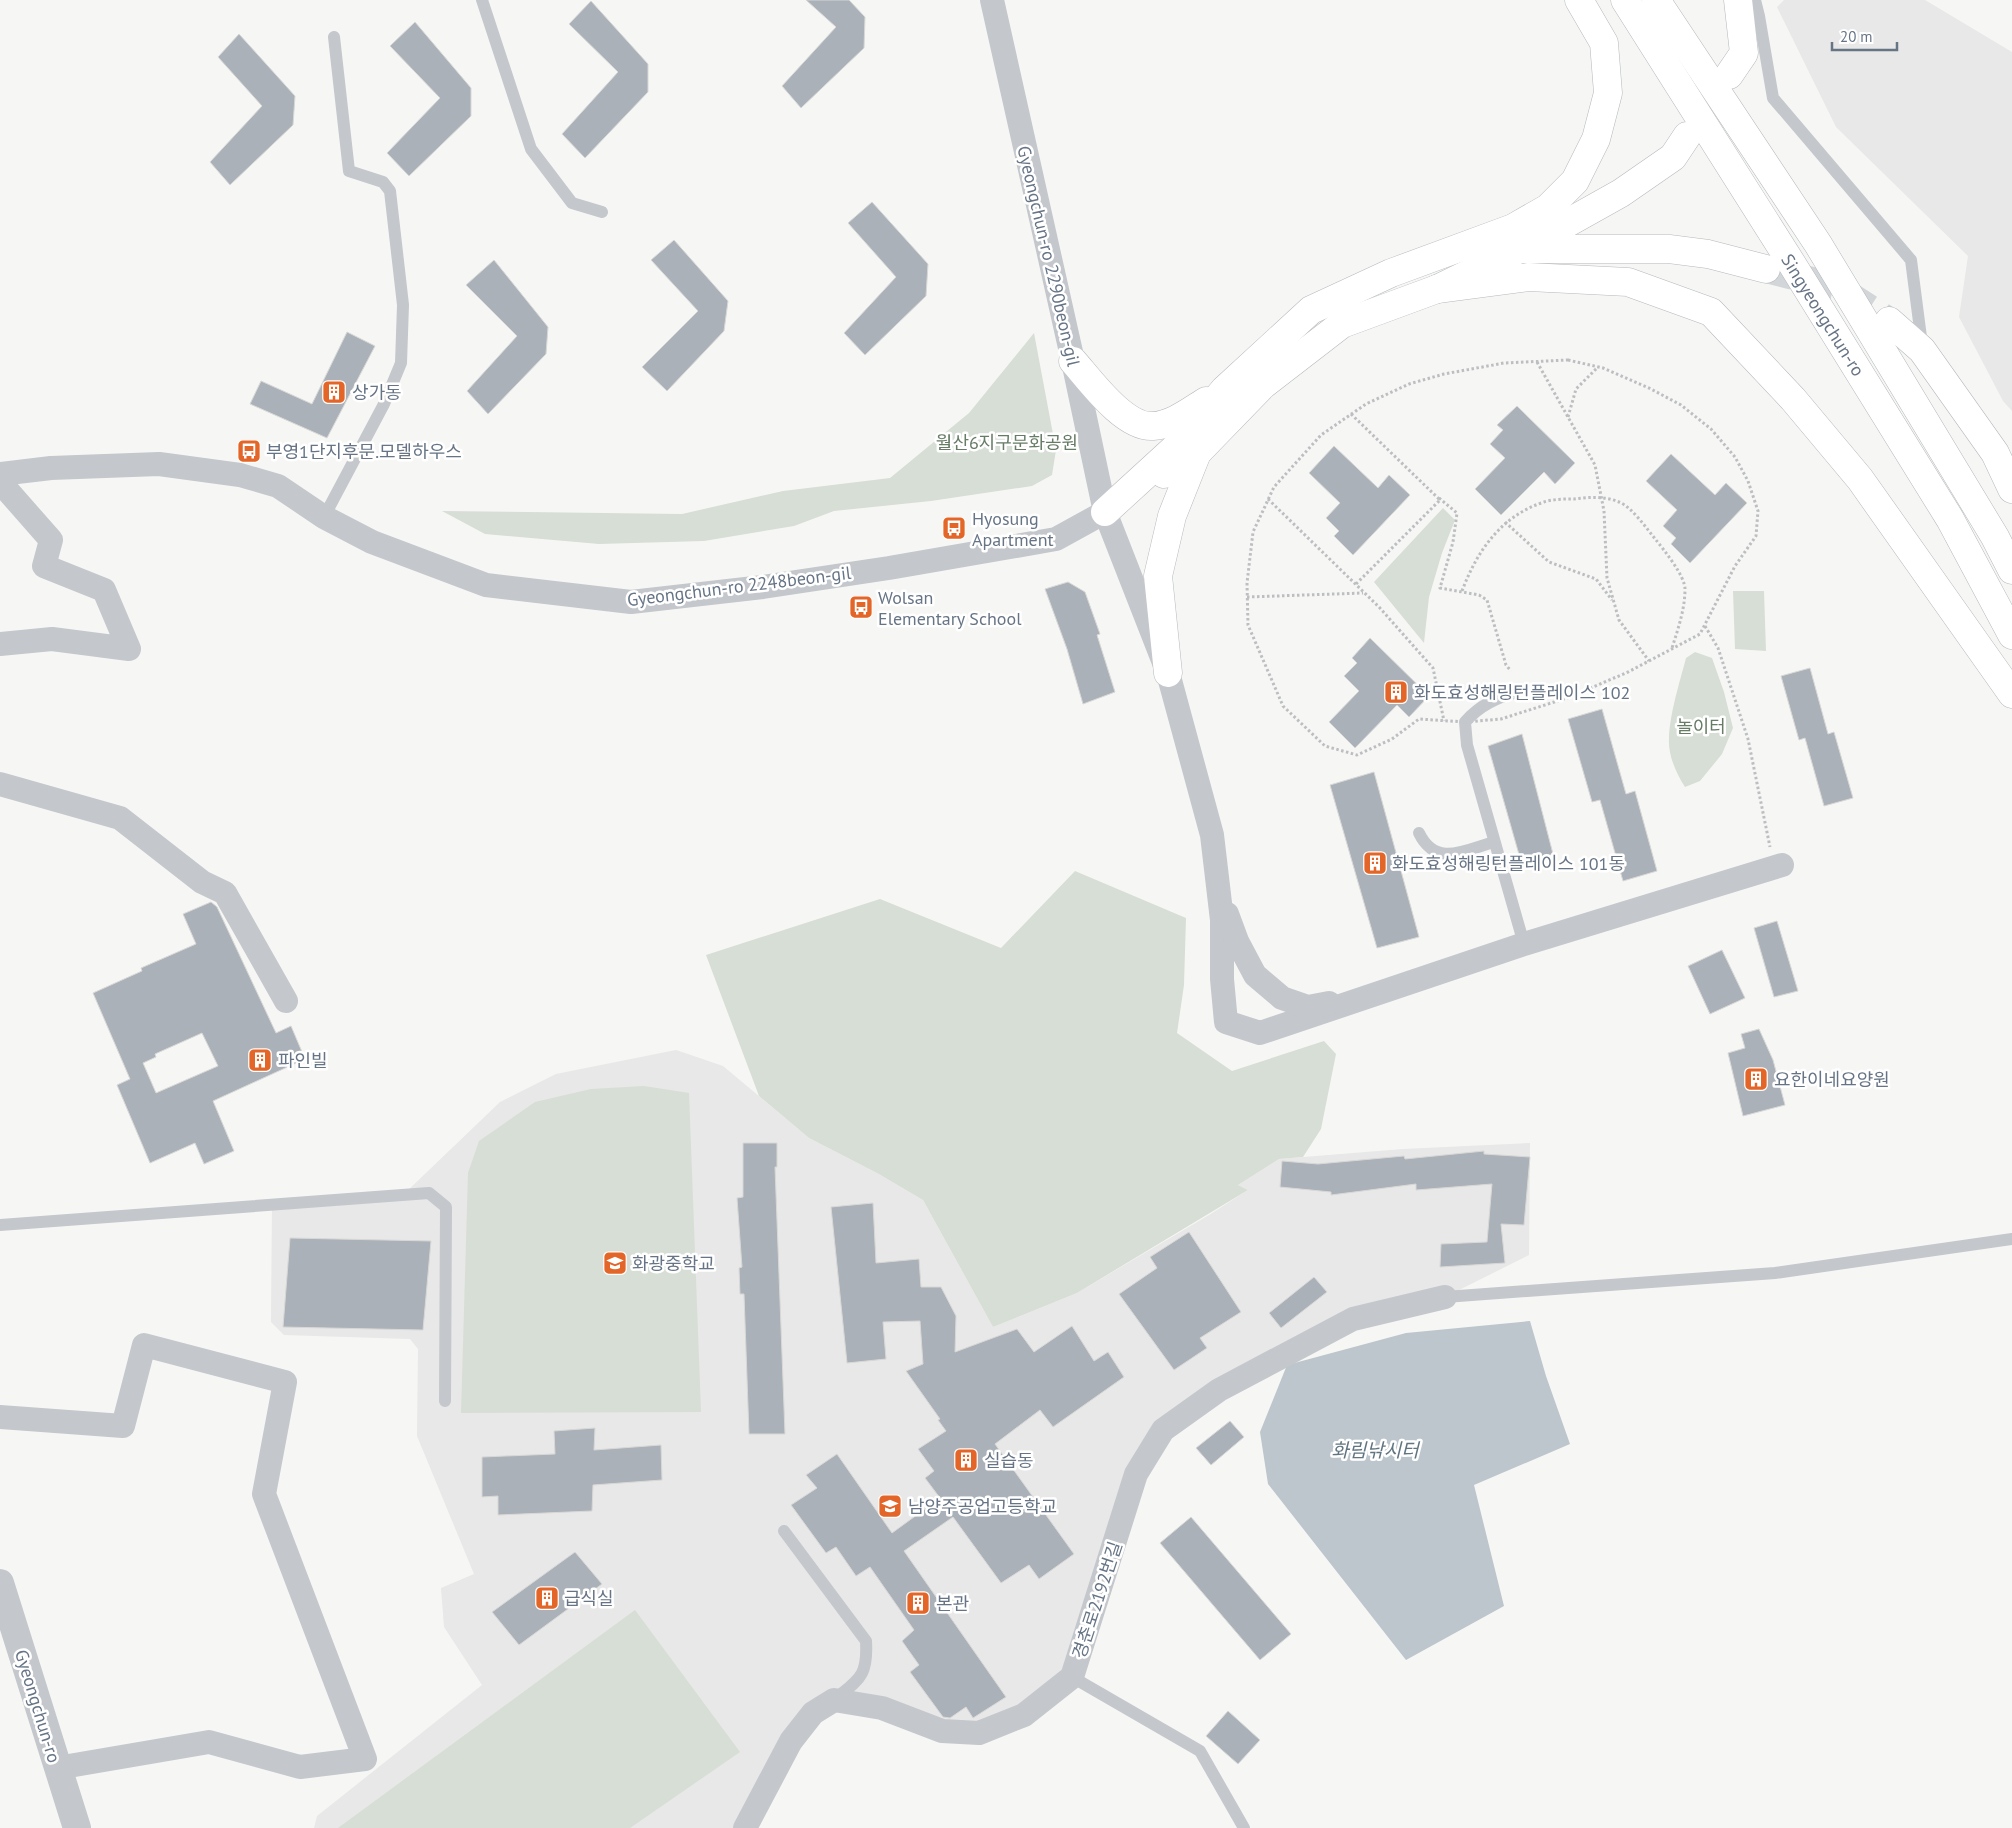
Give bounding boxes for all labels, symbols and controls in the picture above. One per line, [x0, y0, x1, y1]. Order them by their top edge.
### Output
scale bar [1832, 20, 1897, 52]
text: 20 m [1840, 27, 1873, 46]
street label: Gyeongchun-ro 2290beon-gil [1012, 144, 1086, 369]
street label: Singyeongchun-ro [1776, 250, 1870, 380]
building icon: 상가동 [321, 379, 347, 405]
place label: 상가동 [352, 381, 402, 404]
park label: 월산6지구문화공원 [936, 431, 1078, 454]
bus stop icon: 부영1단지후문.모델하우스 [236, 438, 262, 464]
place label: 부영1단지후문.모델하우스 [266, 440, 462, 463]
place label: Hyosung Apartment [972, 507, 1054, 551]
bus stop icon: Hyosung Apartment [941, 515, 967, 541]
street label: Gyeongchun-ro 2248beon-gil [626, 561, 853, 611]
place label: Wolsan Elementary School [878, 586, 1022, 630]
bus stop icon: Wolsan Elementary School [848, 594, 874, 620]
building icon: 화도효성해링턴플레이스 102 [1383, 679, 1409, 705]
place label: 화도효성해링턴플레이스 102 [1414, 681, 1630, 704]
park label: 놀이터 [1676, 715, 1726, 738]
building icon: 화도효성해링턴플레이스 101동 [1362, 850, 1388, 876]
place label: 화도효성해링턴플레이스 101동 [1392, 852, 1625, 875]
building icon: 파인빌 [247, 1047, 273, 1073]
place label: 파인빌 [278, 1049, 328, 1072]
building icon: 요한이네요양원 [1743, 1066, 1769, 1092]
place label: 요한이네요양원 [1774, 1068, 1890, 1091]
school or university icon: 화광중학교 [602, 1250, 628, 1276]
place label: 화광중학교 [632, 1252, 715, 1275]
water label: 화림낚시터 [1331, 1438, 1421, 1462]
building icon: 실습동 [953, 1447, 979, 1473]
place label: 실습동 [984, 1449, 1034, 1472]
school or university icon: 남양주공업고등학교 [877, 1493, 903, 1519]
place label: 남양주공업고등학교 [908, 1495, 1057, 1518]
street label: 경춘로2192번길 [1067, 1538, 1127, 1662]
building icon: 급식실 [534, 1585, 560, 1611]
place label: 급식실 [564, 1587, 614, 1610]
building icon: 본관 [905, 1590, 931, 1616]
place label: 본관 [936, 1592, 970, 1615]
street label: Gyeongchun-ro [10, 1647, 66, 1765]

